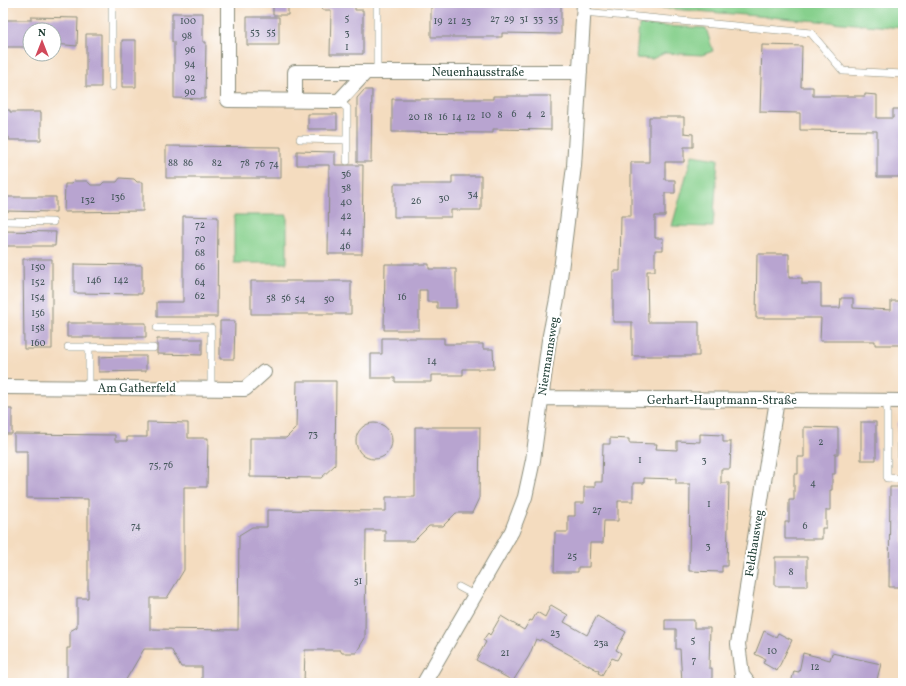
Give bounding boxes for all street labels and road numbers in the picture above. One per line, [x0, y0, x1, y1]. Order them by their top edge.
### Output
street label: Neuenhausstraße [432, 65, 525, 81]
street label: Niermannsweg [535, 315, 563, 397]
street label: Am Gatherfeld [98, 381, 176, 397]
street label: Gerhart-Hauptmann-Straße [647, 393, 797, 409]
street label: Feldhausweg [742, 508, 768, 578]

